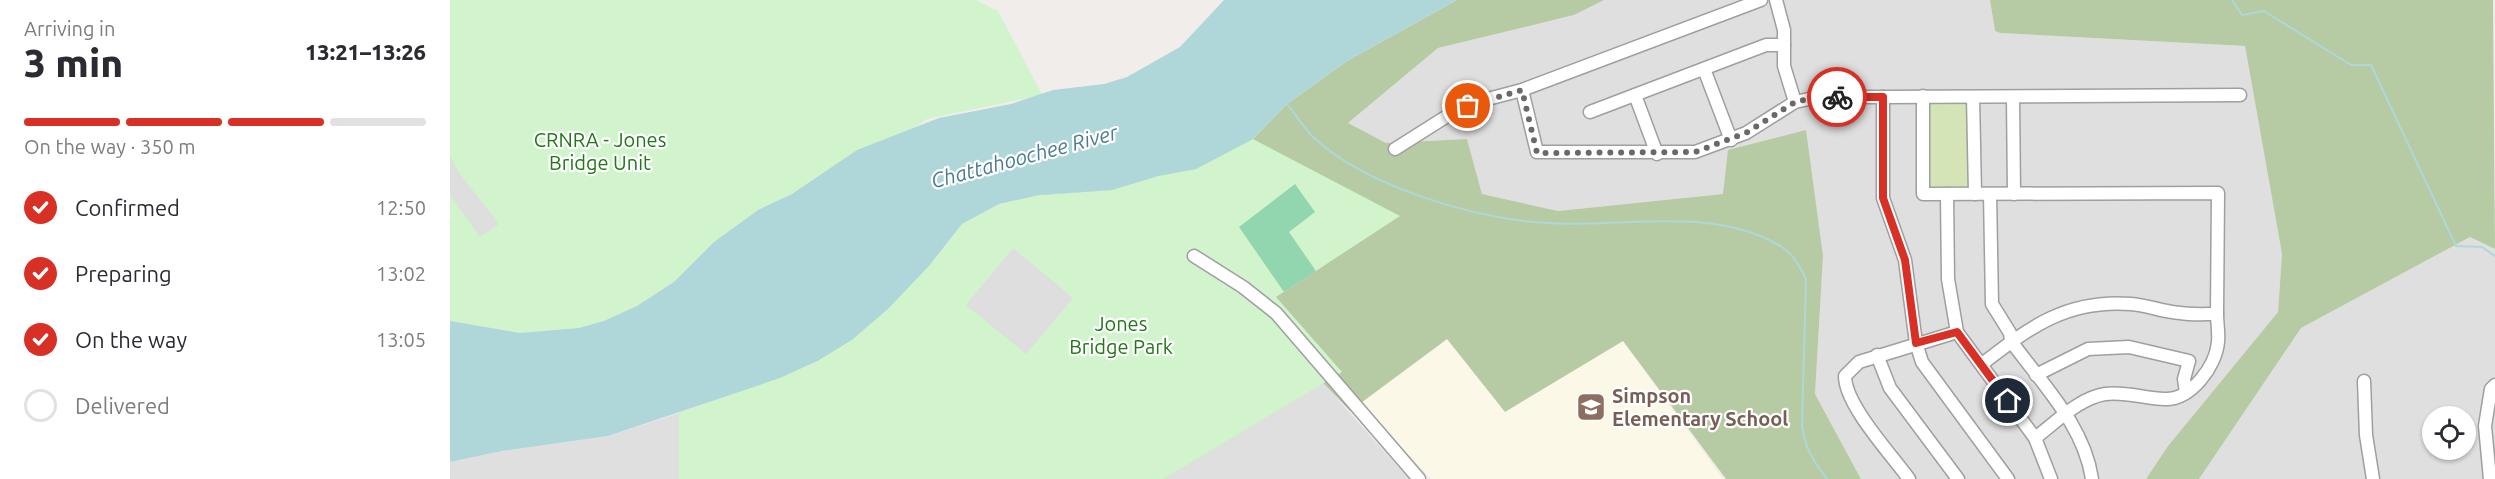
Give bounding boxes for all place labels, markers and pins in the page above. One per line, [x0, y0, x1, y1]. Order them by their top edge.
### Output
pin [1442, 80, 1493, 131]
pin [1982, 375, 2033, 426]
place label: Simpson Elementary School [1612, 384, 1788, 430]
school or university icon: Simpson Elementary School [1575, 391, 1607, 423]

